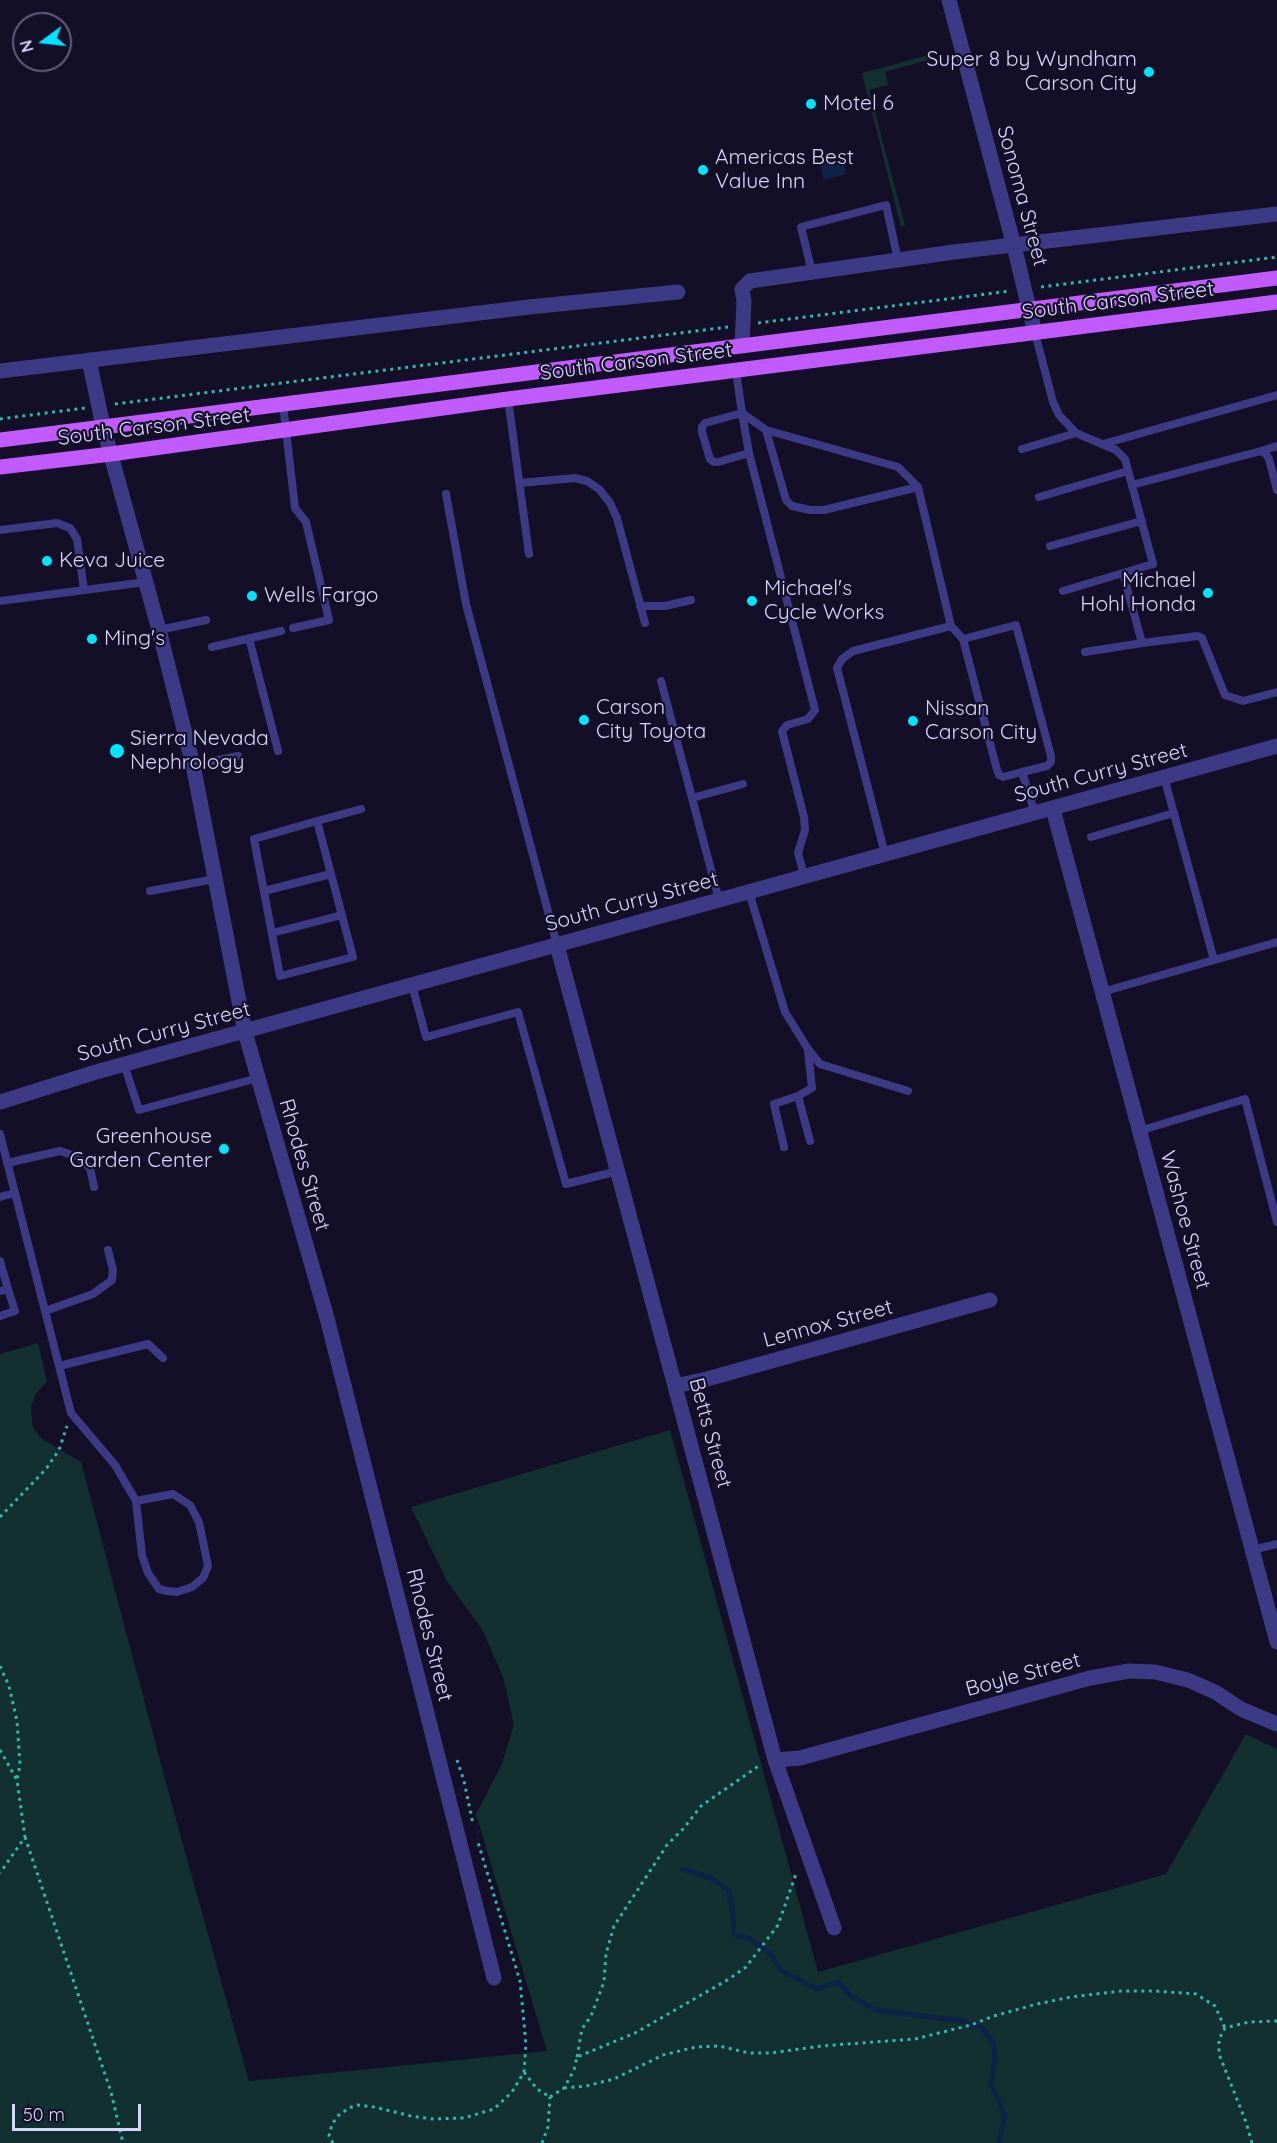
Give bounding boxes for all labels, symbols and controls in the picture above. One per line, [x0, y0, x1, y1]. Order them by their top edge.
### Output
north arrow [12, 12, 72, 72]
text: N [15, 38, 38, 54]
place label: Super 8 by Wyndham Carson City [926, 47, 1137, 97]
marker: Super 8 by Wyndham Carson City [1142, 65, 1156, 79]
place label: Motel 6 [823, 91, 894, 117]
marker: Motel 6 [804, 97, 818, 111]
street label: Sonoma Street [991, 123, 1053, 269]
place label: Americas Best Value Inn [715, 145, 854, 195]
marker: Americas Best Value Inn [696, 163, 710, 177]
street label: South Carson Street [1020, 277, 1216, 325]
street label: South Carson Street [538, 338, 734, 386]
street label: South Carson Street [56, 403, 252, 451]
place label: Keva Juice [59, 548, 165, 574]
marker: Keva Juice [40, 554, 54, 568]
place label: Michael Hohl Honda [1080, 568, 1196, 618]
place label: Michael's Cycle Works [764, 576, 884, 626]
place label: Wells Fargo [264, 583, 378, 609]
marker: Michael Hohl Honda [1201, 586, 1215, 600]
marker: Wells Fargo [245, 589, 259, 603]
marker: Michael's Cycle Works [745, 594, 759, 608]
place label: Ming's [104, 626, 165, 652]
marker: Ming's [85, 632, 99, 646]
place label: Carson City Toyota [596, 695, 706, 745]
place label: Nissan Carson City [925, 696, 1037, 746]
marker: Carson City Toyota [577, 713, 591, 727]
marker: Nissan Carson City [906, 714, 920, 728]
place label: Sierra Nevada Nephrology [130, 726, 269, 776]
street label: South Curry Street [1012, 738, 1190, 808]
marker: Sierra Nevada Nephrology [108, 742, 126, 760]
street label: South Curry Street [543, 867, 721, 937]
street label: South Curry Street [75, 997, 253, 1067]
street label: Rhodes Street [273, 1096, 335, 1234]
place label: Greenhouse Garden Center [70, 1124, 212, 1174]
marker: Greenhouse Garden Center [217, 1142, 231, 1156]
street label: Washoe Street [1154, 1148, 1216, 1292]
street label: Lennox Street [760, 1295, 896, 1353]
street label: Betts Street [683, 1375, 737, 1491]
street label: Rhodes Street [400, 1566, 458, 1704]
street label: Boyle Street [963, 1648, 1083, 1702]
scale bar [15, 2092, 144, 2130]
text: 50 m [23, 2103, 65, 2126]

